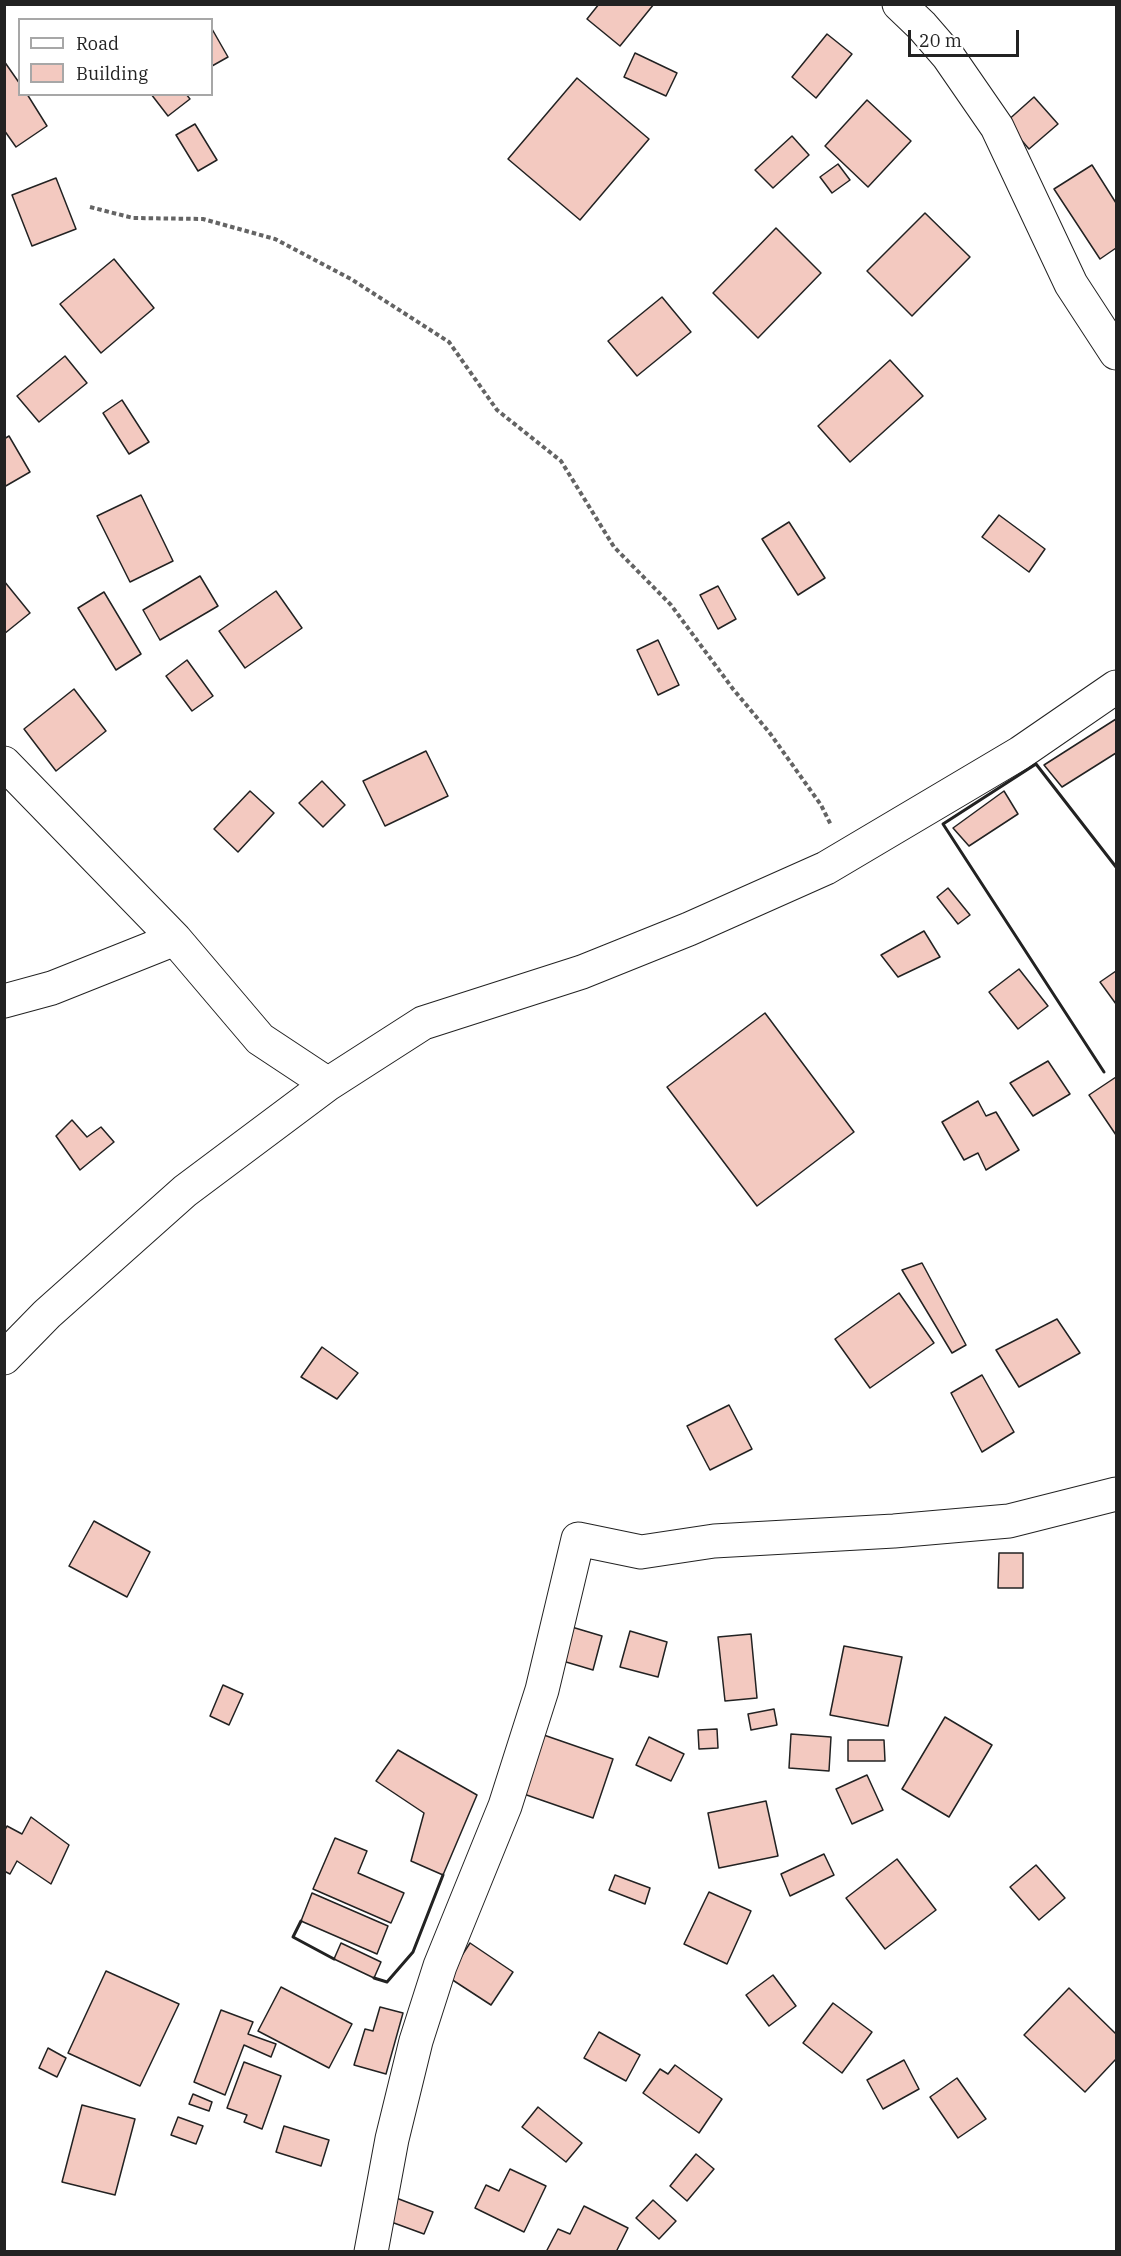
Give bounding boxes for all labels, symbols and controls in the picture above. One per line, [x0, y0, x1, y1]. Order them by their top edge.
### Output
legend [18, 18, 213, 96]
scale bar [911, 18, 1022, 56]
text: 20 m [919, 29, 962, 52]
text: Road [76, 32, 119, 55]
text: Building [76, 62, 148, 85]

